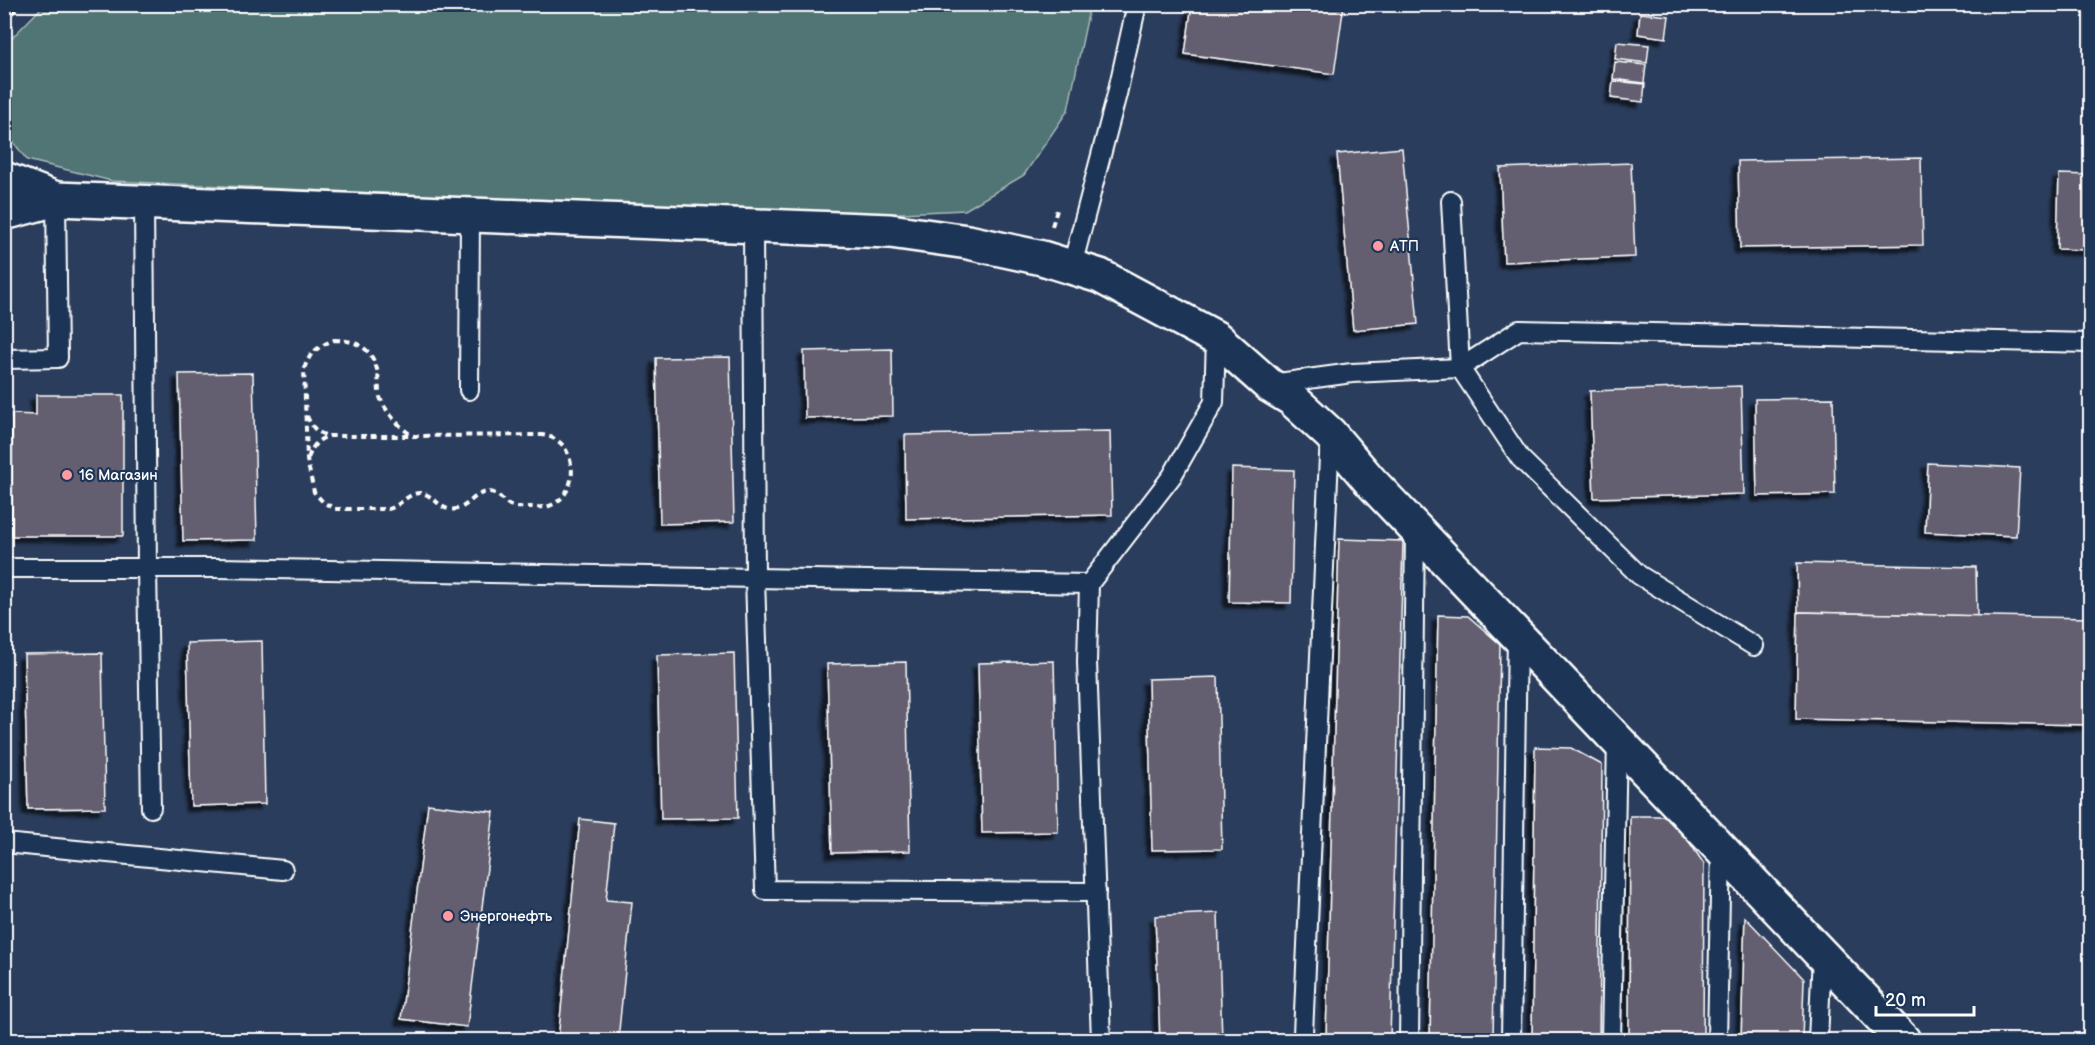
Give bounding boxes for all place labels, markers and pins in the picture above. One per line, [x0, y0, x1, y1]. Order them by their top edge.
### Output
place label: АТП [1389, 237, 1419, 256]
marker: АТП [1371, 239, 1385, 253]
place label: 16 Магазин [79, 466, 158, 485]
marker: 16 Магазин [60, 468, 74, 482]
place label: Энергонефть [460, 907, 553, 926]
marker: Энергонефть [441, 909, 455, 923]

